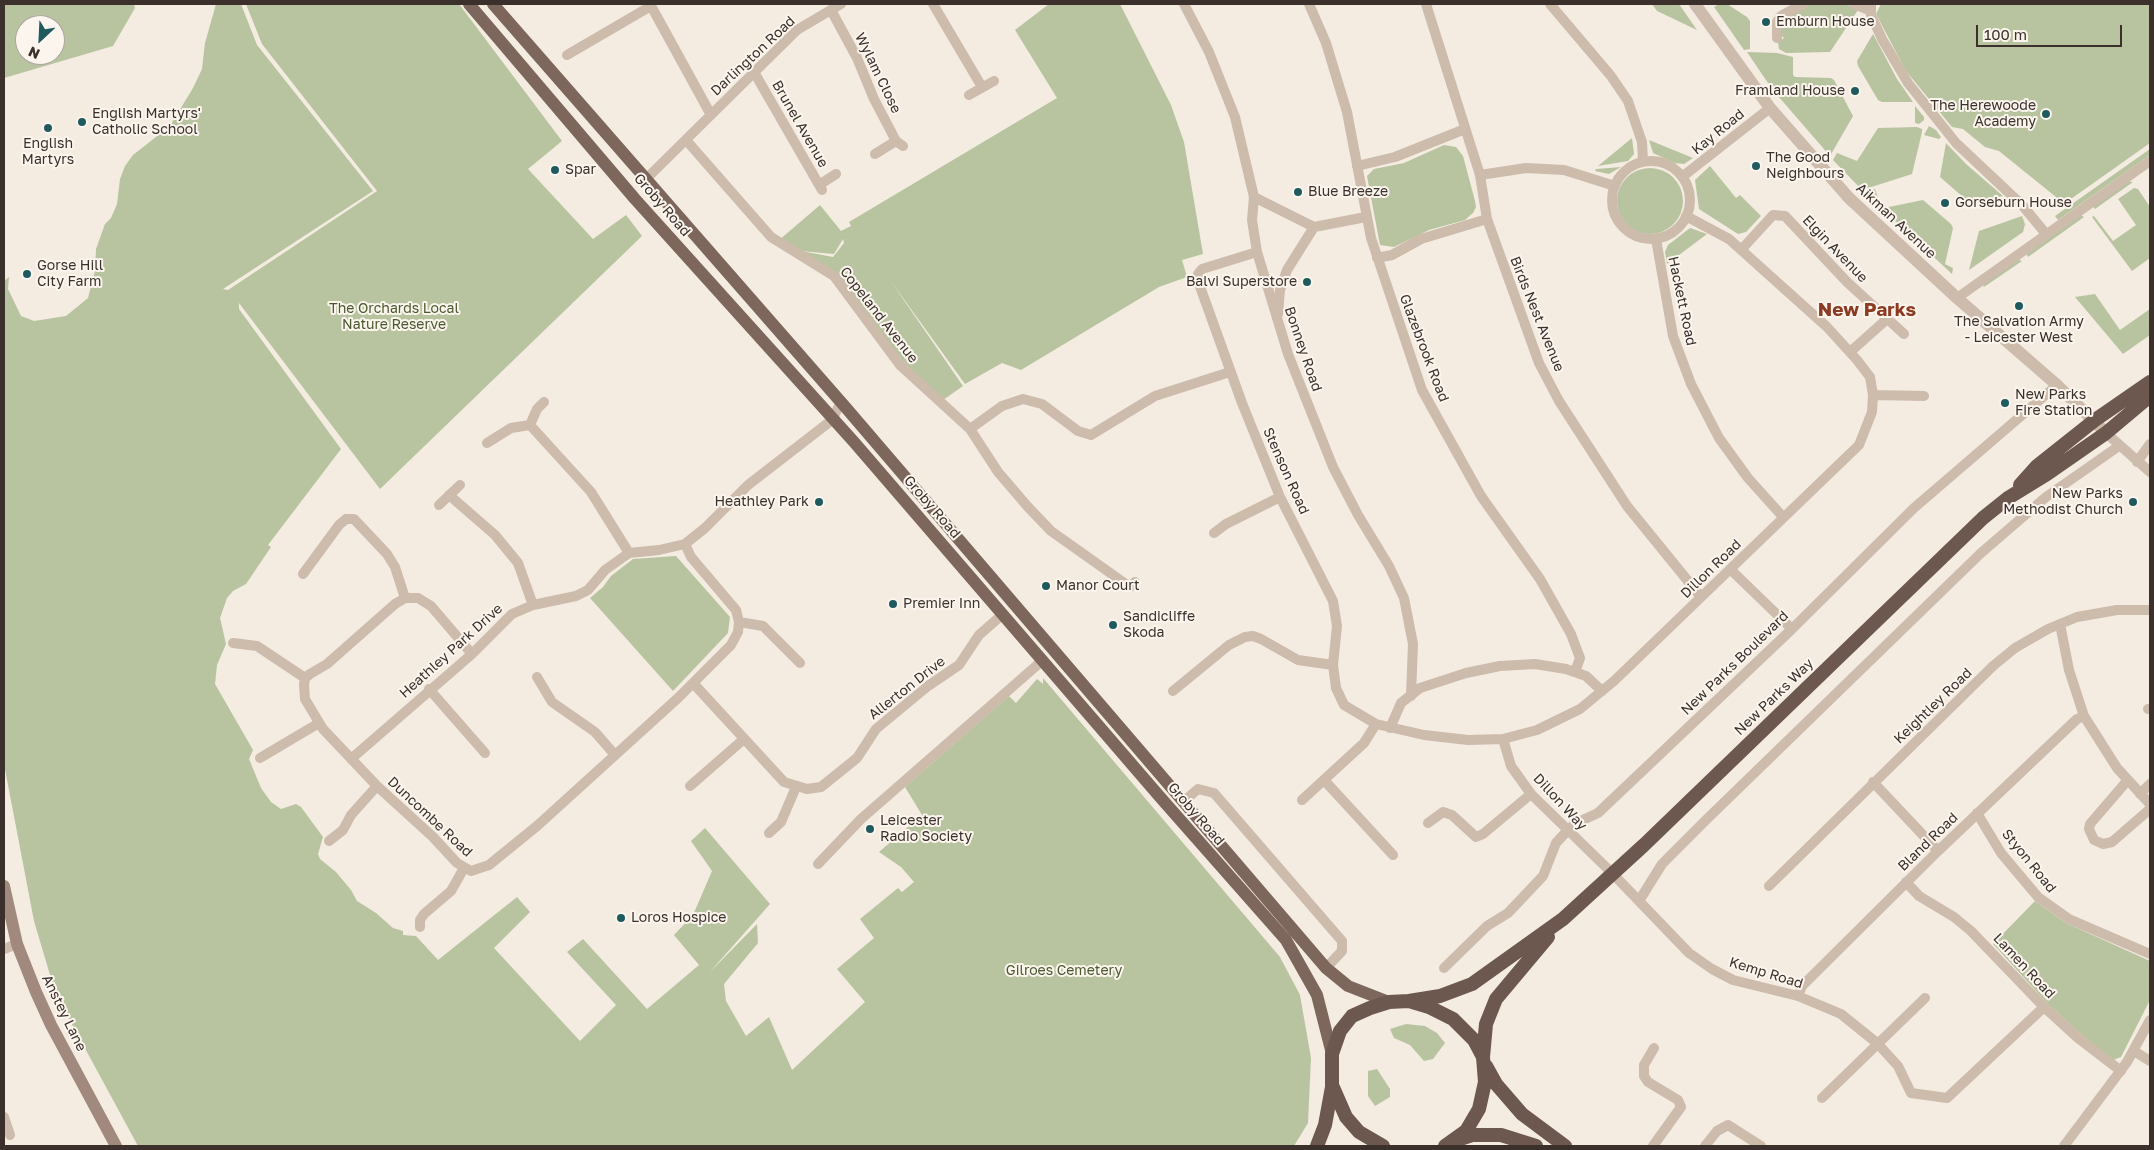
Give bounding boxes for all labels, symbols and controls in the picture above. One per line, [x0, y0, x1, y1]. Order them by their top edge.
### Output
street label: Darlington Road [707, 13, 799, 99]
place label: Emburn House [1776, 14, 1875, 30]
north arrow [15, 15, 65, 65]
scale bar [1979, 15, 2125, 47]
marker: Emburn House [1760, 16, 1772, 28]
text: 100 m [1984, 25, 2027, 43]
street label: Wylam Close [851, 30, 905, 116]
text: N [25, 43, 42, 63]
street label: Brunel Avenue [768, 78, 832, 170]
place label: Framland House [1735, 83, 1845, 99]
marker: Framland House [1849, 85, 1861, 97]
place label: The Herewoode Academy [1930, 98, 2036, 130]
place label: English Martyrs' Catholic School [92, 106, 201, 138]
street label: Kay Road [1688, 106, 1748, 158]
marker: The Herewoode Academy [2040, 108, 2052, 120]
marker: English Martyrs' Catholic School [76, 116, 88, 128]
marker: English Martyrs [42, 122, 54, 134]
place label: English Martyrs [22, 136, 74, 168]
place label: The Good Neighbours [1766, 150, 1844, 182]
marker: The Good Neighbours [1750, 160, 1762, 172]
place label: Spar [565, 162, 596, 178]
marker: Spar [549, 164, 561, 176]
street label: Groby Road [630, 170, 694, 240]
street label: Aikman Avenue [1853, 180, 1939, 262]
place label: Blue Breeze [1308, 184, 1388, 200]
marker: Blue Breeze [1292, 186, 1304, 198]
place label: Gorseburn House [1955, 195, 2072, 211]
marker: Gorseburn House [1939, 197, 1951, 209]
street label: Elgin Avenue [1799, 212, 1871, 286]
street label: Birds Nest Avenue [1506, 254, 1568, 374]
street label: Hackett Road [1664, 255, 1700, 347]
place label: Gorse Hill City Farm [37, 258, 103, 290]
street label: Copeland Avenue [836, 264, 922, 366]
marker: Gorse Hill City Farm [21, 268, 33, 280]
place label: Balvi Superstore [1186, 274, 1297, 290]
marker: Balvi Superstore [1301, 276, 1313, 288]
street label: Glazebrook Road [1396, 292, 1452, 404]
district label: New Parks [1818, 299, 1916, 321]
marker: The Salvation Army - Leicester West [2013, 300, 2025, 312]
park label: The Orchards Local Nature Reserve [329, 301, 459, 334]
street label: Bonney Road [1281, 304, 1325, 394]
place label: The Salvation Army - Leicester West [1954, 314, 2084, 347]
place label: New Parks Fire Station [2015, 387, 2092, 420]
marker: New Parks Fire Station [1999, 397, 2011, 409]
street label: Stenson Road [1259, 425, 1313, 517]
street label: Groby Road [900, 472, 964, 542]
place label: New Parks Methodist Church [2003, 486, 2123, 518]
place label: Heathley Park [714, 494, 809, 510]
marker: Heathley Park [813, 496, 825, 508]
marker: New Parks Methodist Church [2127, 496, 2139, 508]
street label: Dillon Road [1677, 536, 1745, 602]
place label: Manor Court [1056, 578, 1140, 594]
marker: Manor Court [1040, 580, 1052, 592]
place label: Premier Inn [903, 596, 980, 612]
marker: Premier Inn [887, 598, 899, 610]
street label: Heathley Park Drive [396, 600, 506, 702]
street label: New Parks Boulevard [1678, 608, 1792, 718]
place label: Sandicliffe Skoda [1123, 609, 1195, 642]
marker: Sandicliffe Skoda [1107, 619, 1119, 631]
street label: Allerton Drive [865, 653, 949, 723]
street label: New Parks Way [1731, 655, 1817, 739]
street label: Keightley Road [1891, 665, 1975, 747]
street label: Dillon Way [1530, 770, 1590, 834]
street label: Duncombe Road [384, 773, 476, 861]
street label: Groby Road [1164, 779, 1228, 849]
street label: Bland Road [1895, 809, 1961, 875]
place label: Leicester Radio Society [880, 813, 972, 846]
marker: Leicester Radio Society [864, 823, 876, 835]
street label: Styon Road [1998, 826, 2060, 896]
place label: Loros Hospice [631, 910, 726, 926]
marker: Loros Hospice [615, 912, 627, 924]
street label: Lamen Road [1990, 930, 2058, 1002]
street label: Kemp Road [1727, 954, 1805, 992]
park label: Gilroes Cemetery [1006, 963, 1122, 979]
street label: Anstey Lane [38, 972, 90, 1054]

